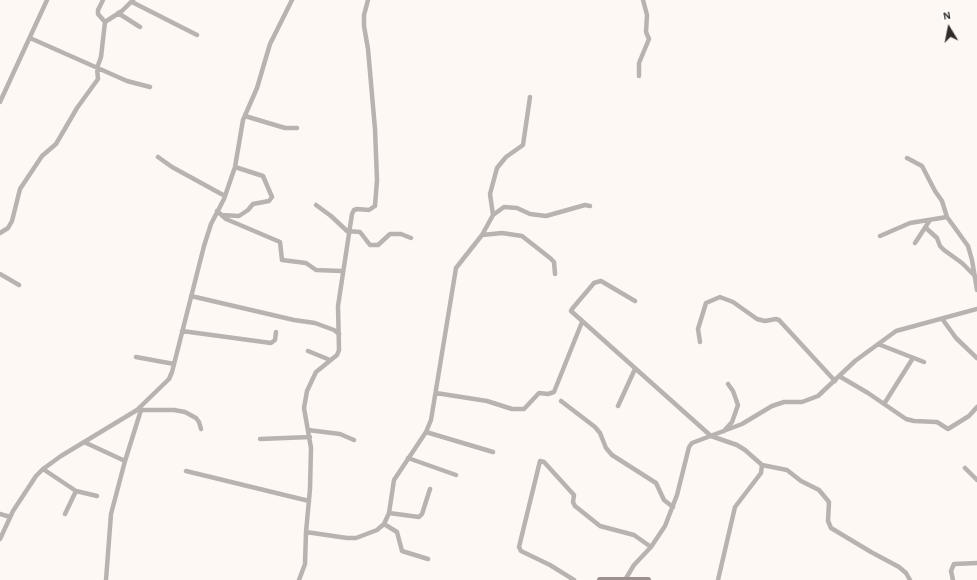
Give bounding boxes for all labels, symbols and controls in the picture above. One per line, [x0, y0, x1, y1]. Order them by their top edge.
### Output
north arrow [929, 8, 969, 48]
text: N [942, 10, 952, 22]

